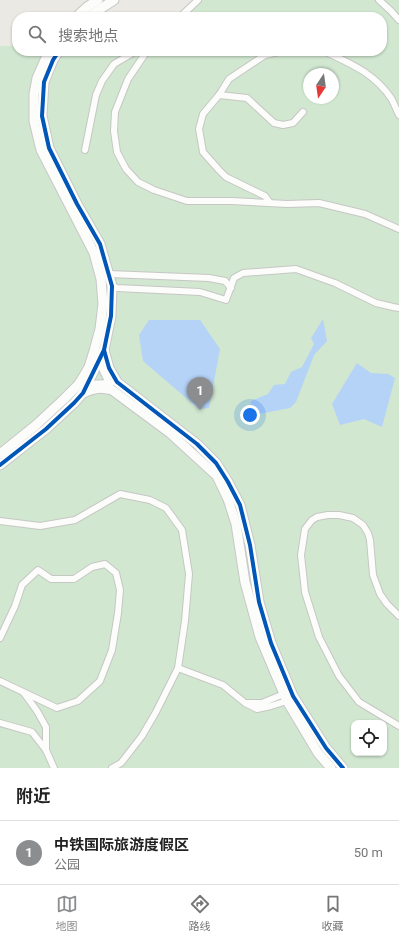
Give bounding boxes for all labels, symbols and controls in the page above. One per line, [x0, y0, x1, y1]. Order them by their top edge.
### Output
search box [12, 12, 387, 56]
icon: search [26, 23, 48, 45]
text: 搜索地点 [58, 27, 118, 45]
north arrow [303, 68, 339, 104]
pin: 1 [187, 377, 213, 410]
your location [240, 405, 260, 425]
map controls [351, 720, 387, 756]
button: locate [351, 720, 387, 756]
text: 附近 [16, 786, 50, 806]
text: 中铁国际旅游度假区 [54, 836, 189, 854]
text: 1 [25, 845, 33, 860]
text: 50 m [354, 845, 383, 860]
text: 公园 [54, 857, 80, 872]
tab: 地图 [56, 893, 78, 933]
tab: 路线 [189, 893, 211, 933]
tab: 收藏 [322, 893, 344, 933]

